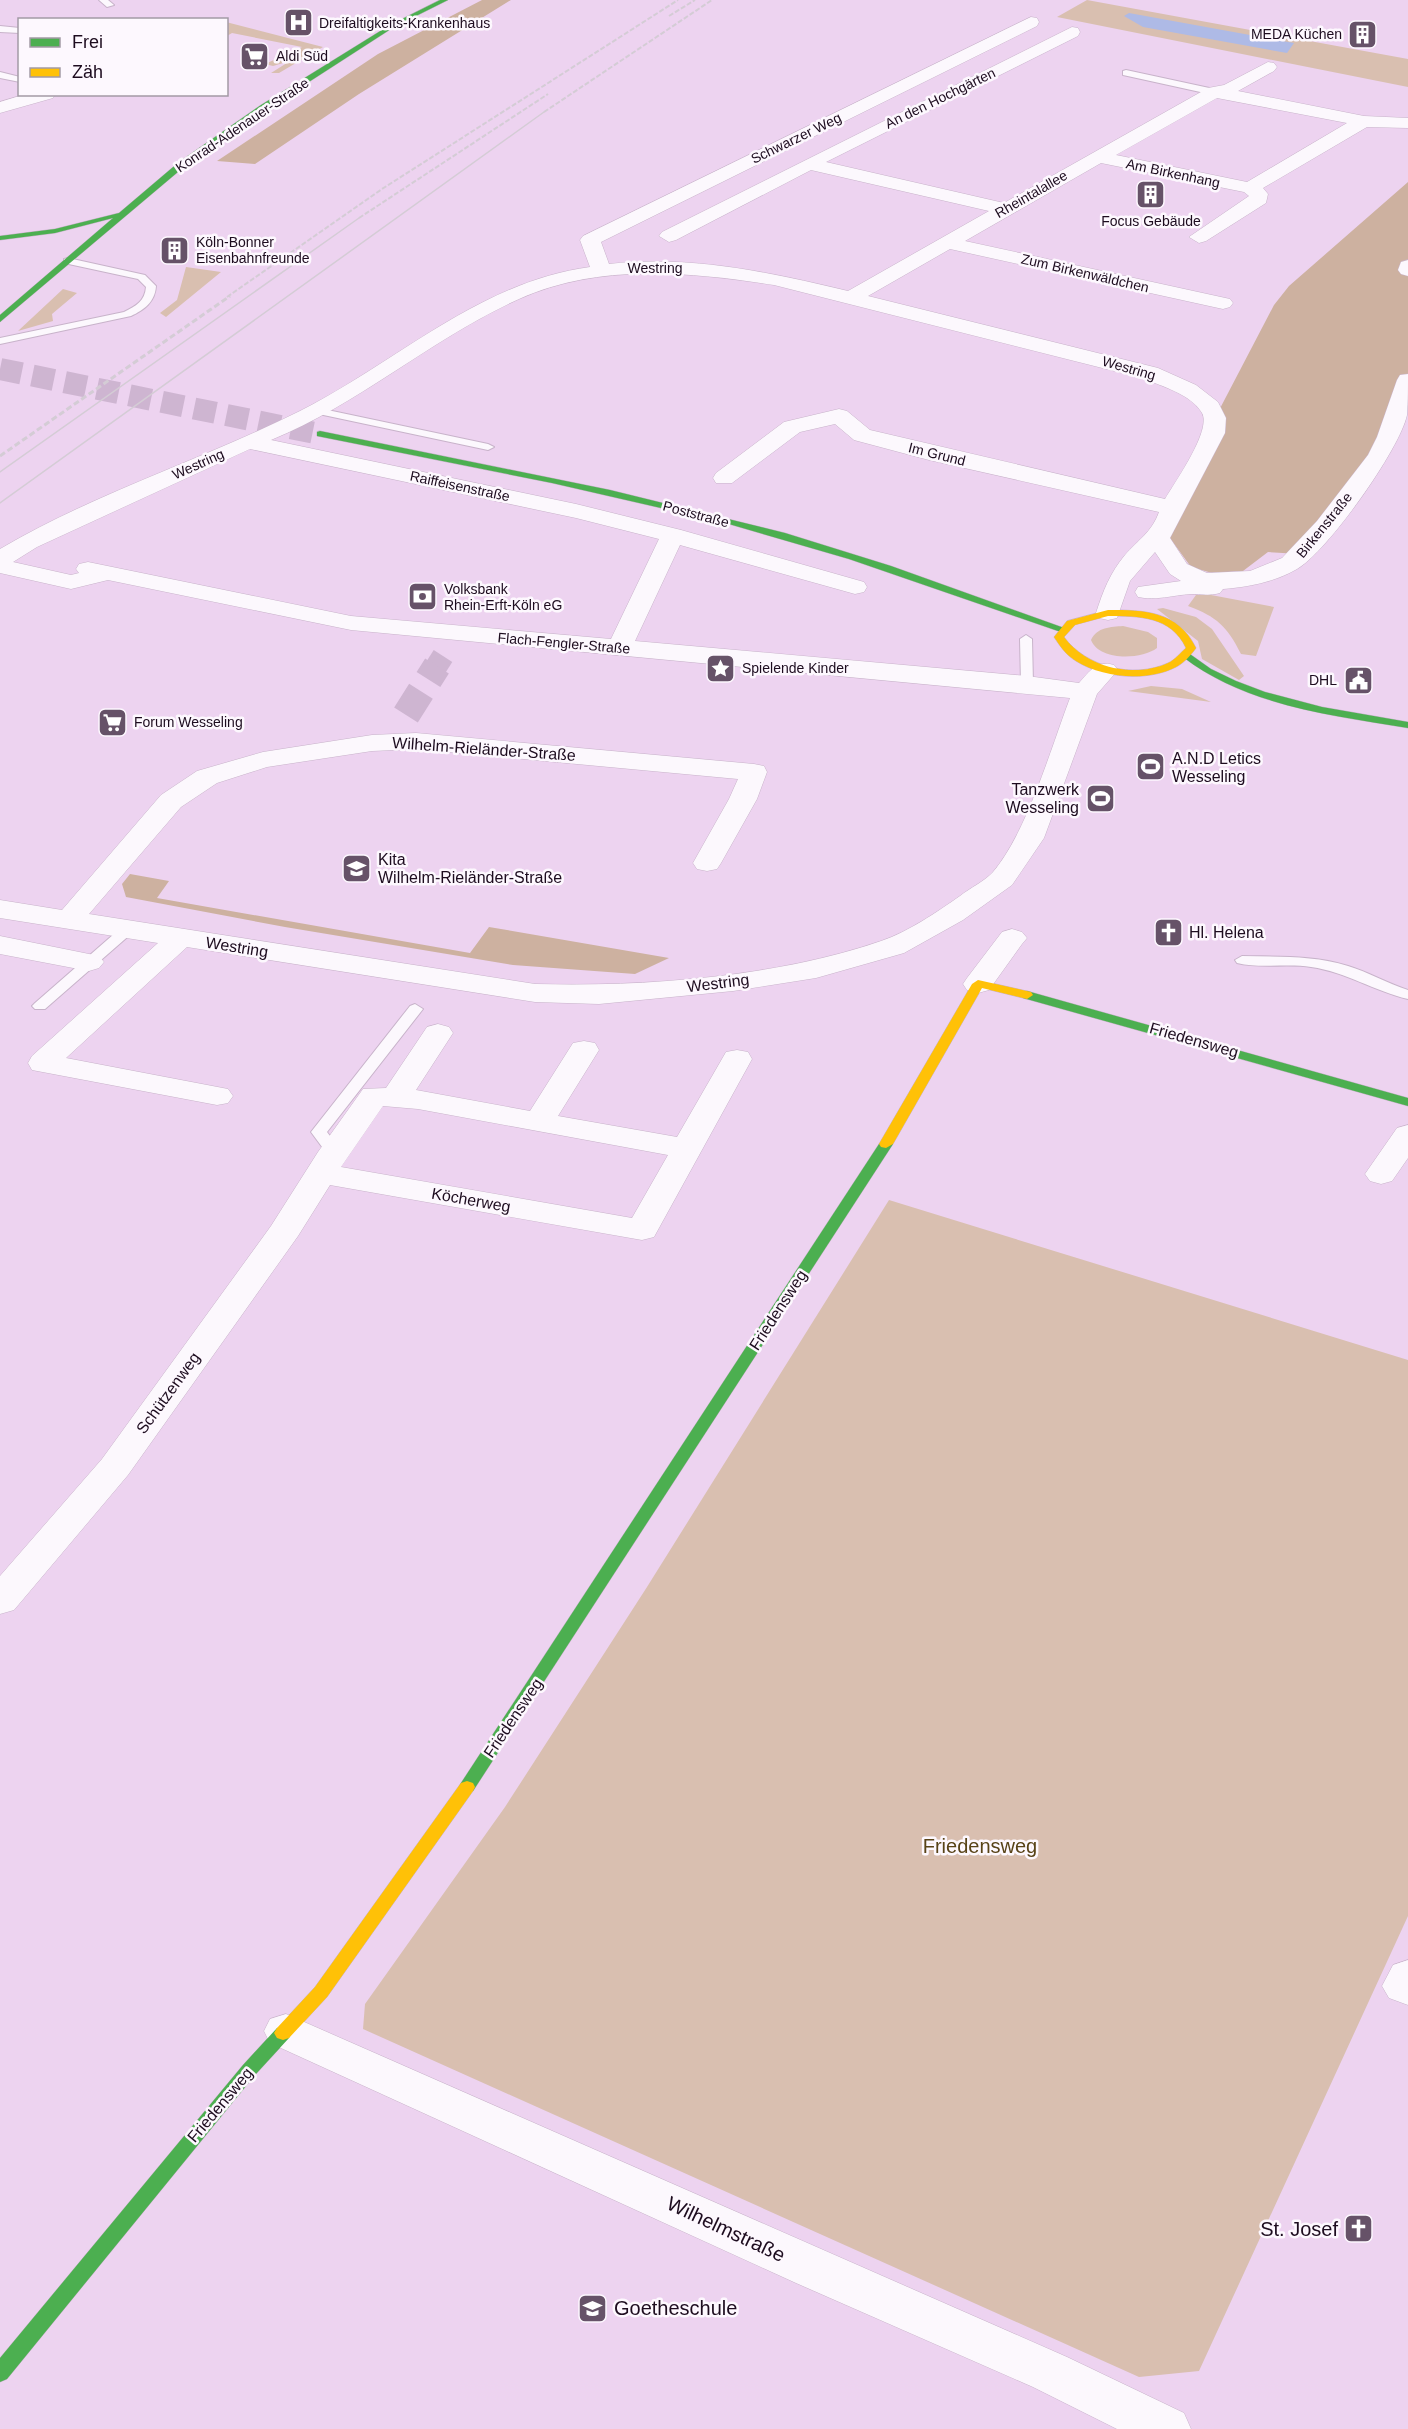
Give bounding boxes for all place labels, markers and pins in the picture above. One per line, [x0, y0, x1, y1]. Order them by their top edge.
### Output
hospital icon: Dreifaltigkeits-Krankenhaus [282, 7, 314, 39]
place label: Dreifaltigkeits-Krankenhaus [319, 15, 490, 31]
building icon: MEDA Küchen [1347, 18, 1379, 50]
place label: MEDA Küchen [1251, 26, 1342, 42]
supermarket icon: Aldi Süd [239, 40, 271, 72]
place label: Aldi Süd [276, 48, 328, 64]
building icon: Focus Gebäude [1135, 178, 1167, 210]
place label: Focus Gebäude [1101, 213, 1201, 229]
building icon: Köln-Bonner Eisenbahnfreunde [159, 234, 191, 266]
place label: Köln-Bonner Eisenbahnfreunde [196, 234, 310, 266]
bank icon: Volksbank Rhein-Erft-Köln eG [407, 581, 439, 613]
place label: Volksbank Rhein-Erft-Köln eG [444, 581, 562, 613]
place icon: Spielende Kinder [705, 652, 737, 684]
place label: Spielende Kinder [742, 660, 849, 676]
public building icon: DHL [1342, 664, 1374, 696]
place label: DHL [1309, 672, 1337, 688]
supermarket icon: Forum Wesseling [97, 706, 129, 738]
place label: Forum Wesseling [134, 714, 243, 730]
place label: A.N.D Letics Wesseling [1172, 750, 1261, 785]
sports icon: A.N.D Letics Wesseling [1135, 751, 1167, 783]
place label: Tanzwerk Wesseling [1005, 781, 1080, 816]
sports icon: Tanzwerk Wesseling [1084, 782, 1116, 814]
place label: Kita Wilhelm-Rieländer-Straße [378, 851, 562, 886]
school or university icon: Kita Wilhelm-Rieländer-Straße [341, 852, 373, 884]
church icon: Hl. Helena [1152, 916, 1184, 948]
place label: Hl. Helena [1189, 924, 1264, 941]
church icon: St. Josef [1343, 2213, 1375, 2245]
place label: St. Josef [1260, 2218, 1338, 2240]
school or university icon: Goetheschule [577, 2292, 609, 2324]
place label: Goetheschule [614, 2297, 737, 2319]

